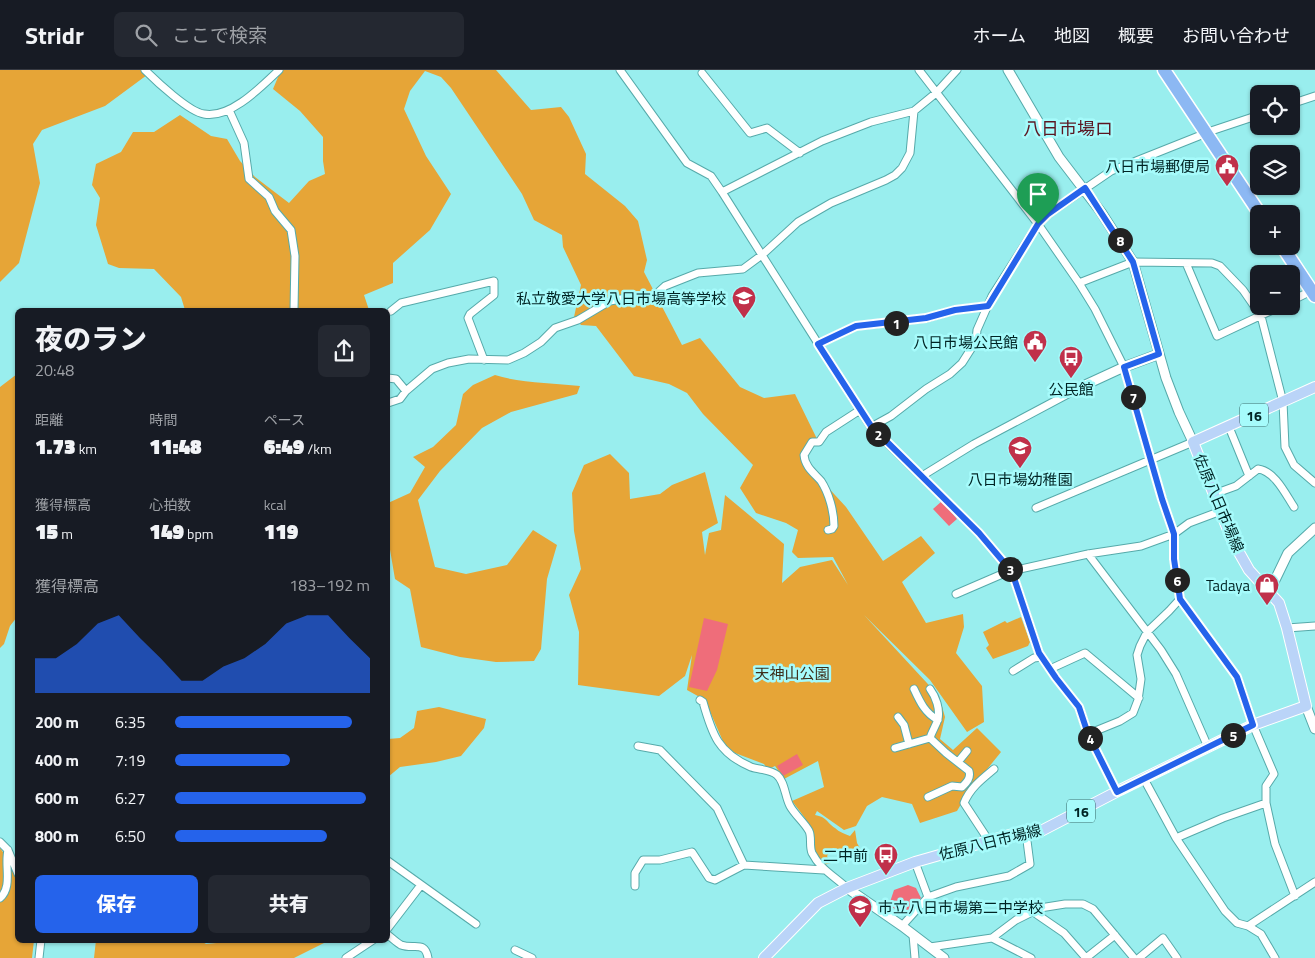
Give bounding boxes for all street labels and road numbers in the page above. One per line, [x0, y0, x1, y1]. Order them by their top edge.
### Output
road number: 16 [1240, 404, 1268, 426]
street label: 佐原八日市場線 [1188, 450, 1250, 556]
road number: 16 [1067, 799, 1095, 822]
street label: 佐原八日市場線 [936, 818, 1044, 866]

